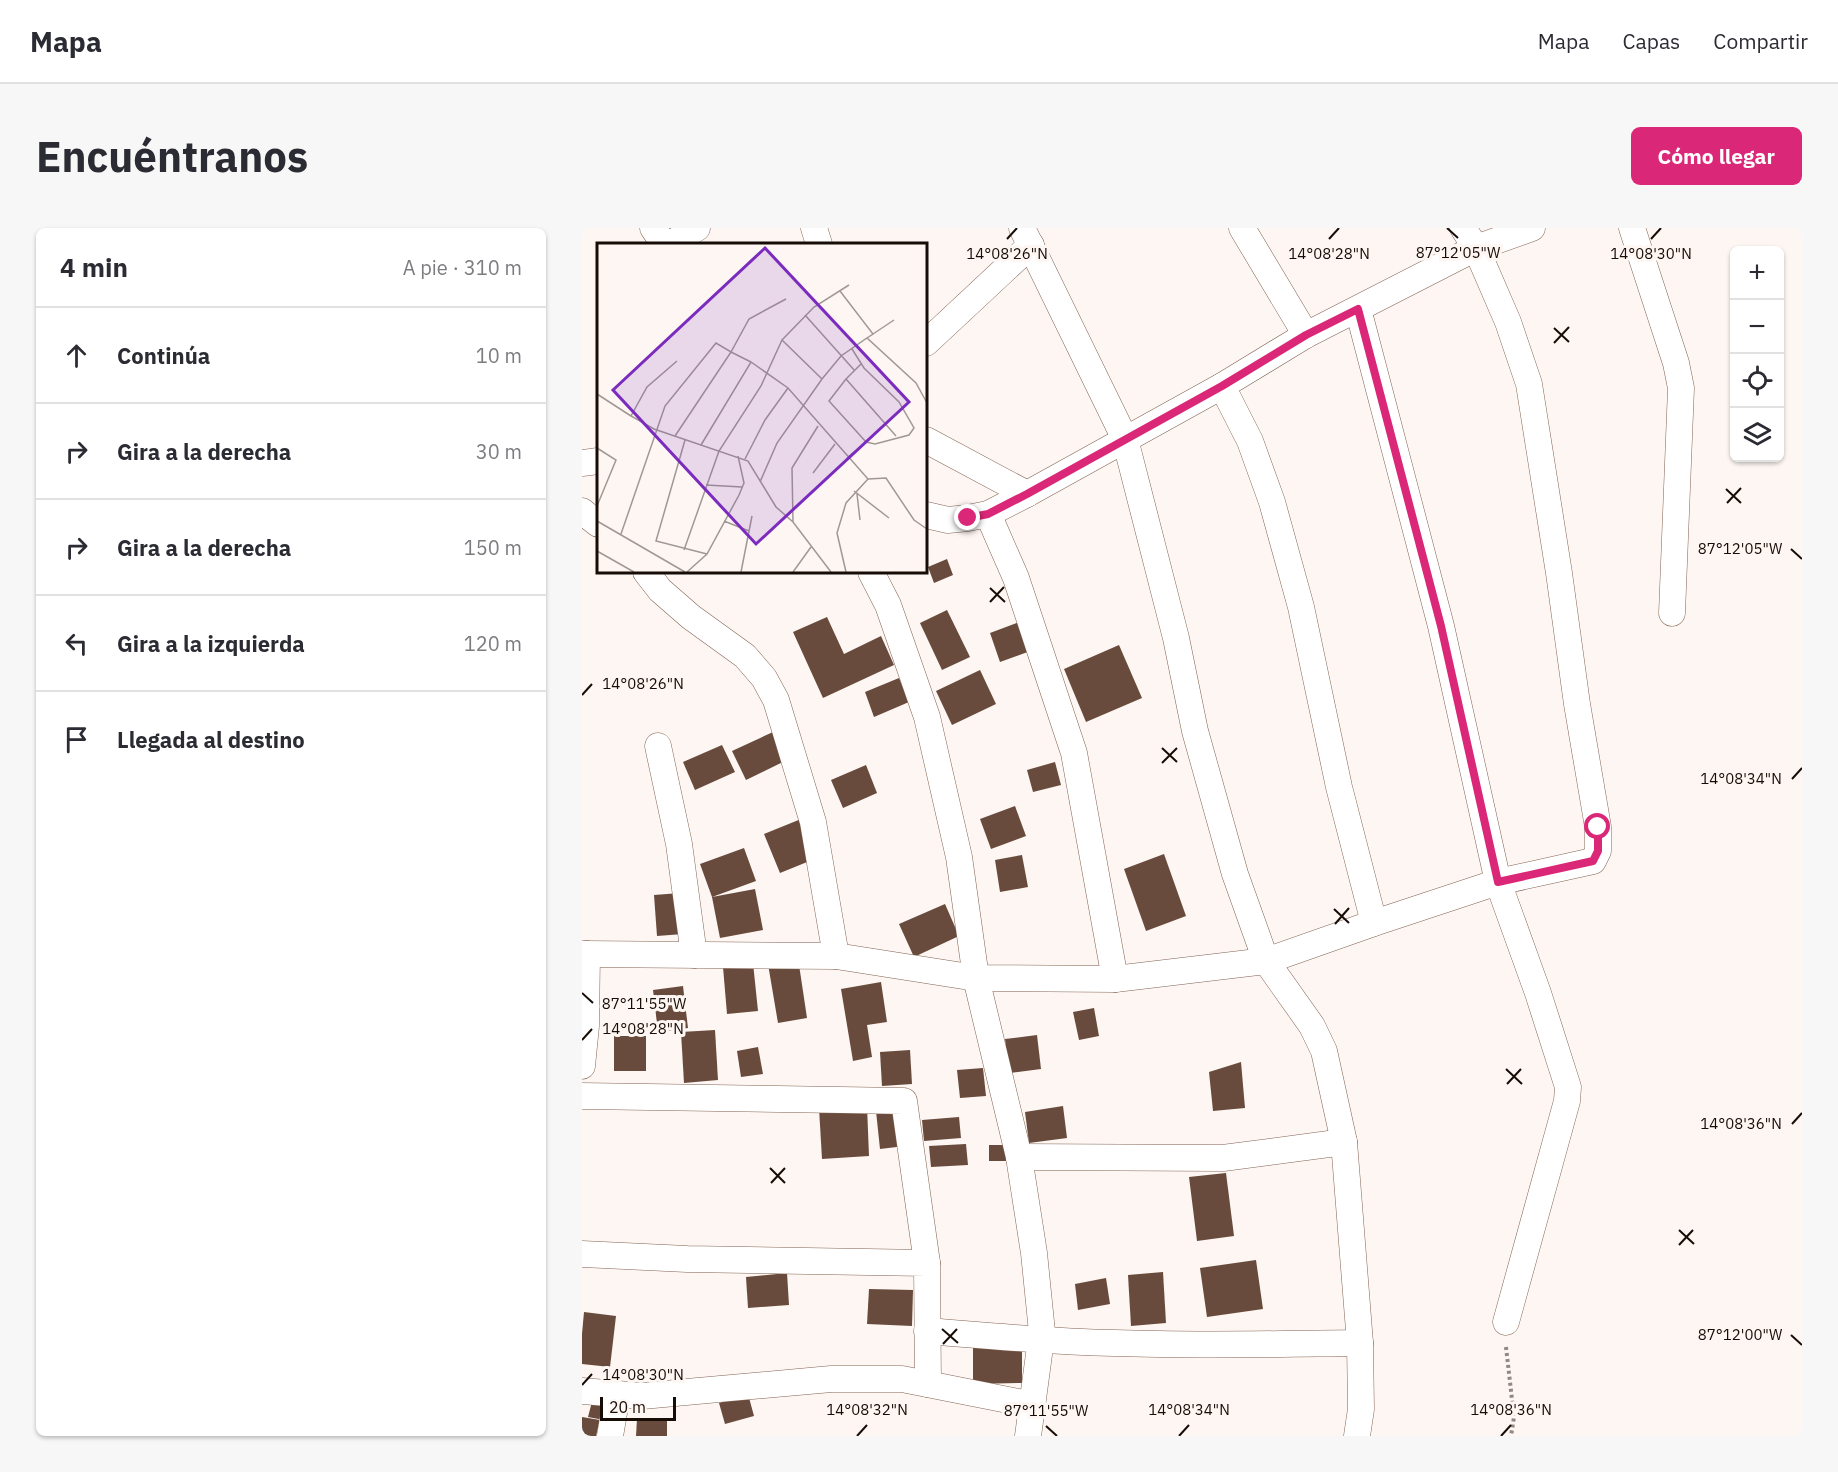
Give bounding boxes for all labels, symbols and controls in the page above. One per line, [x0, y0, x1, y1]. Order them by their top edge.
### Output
text: Mapa [30, 23, 102, 60]
text: Mapa [1538, 27, 1589, 55]
text: Capas [1622, 27, 1680, 55]
text: Compartir [1713, 27, 1808, 55]
button: Cómo llegar [1631, 127, 1802, 185]
text: Encuéntranos [36, 129, 308, 184]
inset map [597, 243, 927, 573]
text: 87°12'05"W [1416, 243, 1501, 262]
text: 14°08'26"N [966, 244, 1048, 263]
text: 14°08'28"N [1288, 244, 1370, 263]
text: 14°08'30"N [1610, 244, 1692, 263]
map controls [1730, 246, 1784, 462]
button: + [1730, 246, 1784, 300]
text: 4 min [60, 250, 128, 284]
text: A pie · 310 m [403, 254, 522, 281]
button: − [1730, 300, 1784, 354]
icon: ahead [60, 339, 93, 372]
text: Continúa [117, 341, 210, 370]
text: 10 m [476, 342, 522, 369]
button: locate [1730, 354, 1784, 408]
button: layers [1730, 408, 1784, 462]
icon: right [60, 435, 93, 468]
text: Gira a la derecha [117, 437, 291, 466]
text: 30 m [476, 438, 522, 465]
route end [954, 504, 980, 530]
icon: right [60, 531, 93, 564]
text: Gira a la derecha [117, 533, 291, 562]
text: 150 m [464, 534, 522, 561]
text: 87°12'05"W [1698, 539, 1783, 558]
icon: left [60, 627, 93, 660]
text: Gira a la izquierda [117, 629, 305, 658]
text: 120 m [464, 630, 522, 657]
text: 14°08'26"N [602, 674, 684, 693]
icon: arrive [60, 723, 93, 756]
text: Llegada al destino [117, 725, 305, 754]
text: 14°08'34"N [1700, 769, 1782, 788]
route start [1584, 813, 1610, 839]
text: 87°11'55"W [602, 994, 687, 1013]
text: 14°08'28"N [602, 1019, 684, 1038]
text: 14°08'36"N [1700, 1114, 1782, 1133]
text: 87°12'00"W [1698, 1325, 1783, 1344]
text: 14°08'30"N [602, 1365, 684, 1384]
scale bar [600, 1394, 676, 1422]
text: 20 m [609, 1397, 646, 1417]
text: 14°08'32"N [826, 1400, 908, 1419]
text: 14°08'34"N [1148, 1400, 1230, 1419]
text: 14°08'36"N [1470, 1400, 1552, 1419]
text: 87°11'55"W [1004, 1401, 1089, 1420]

